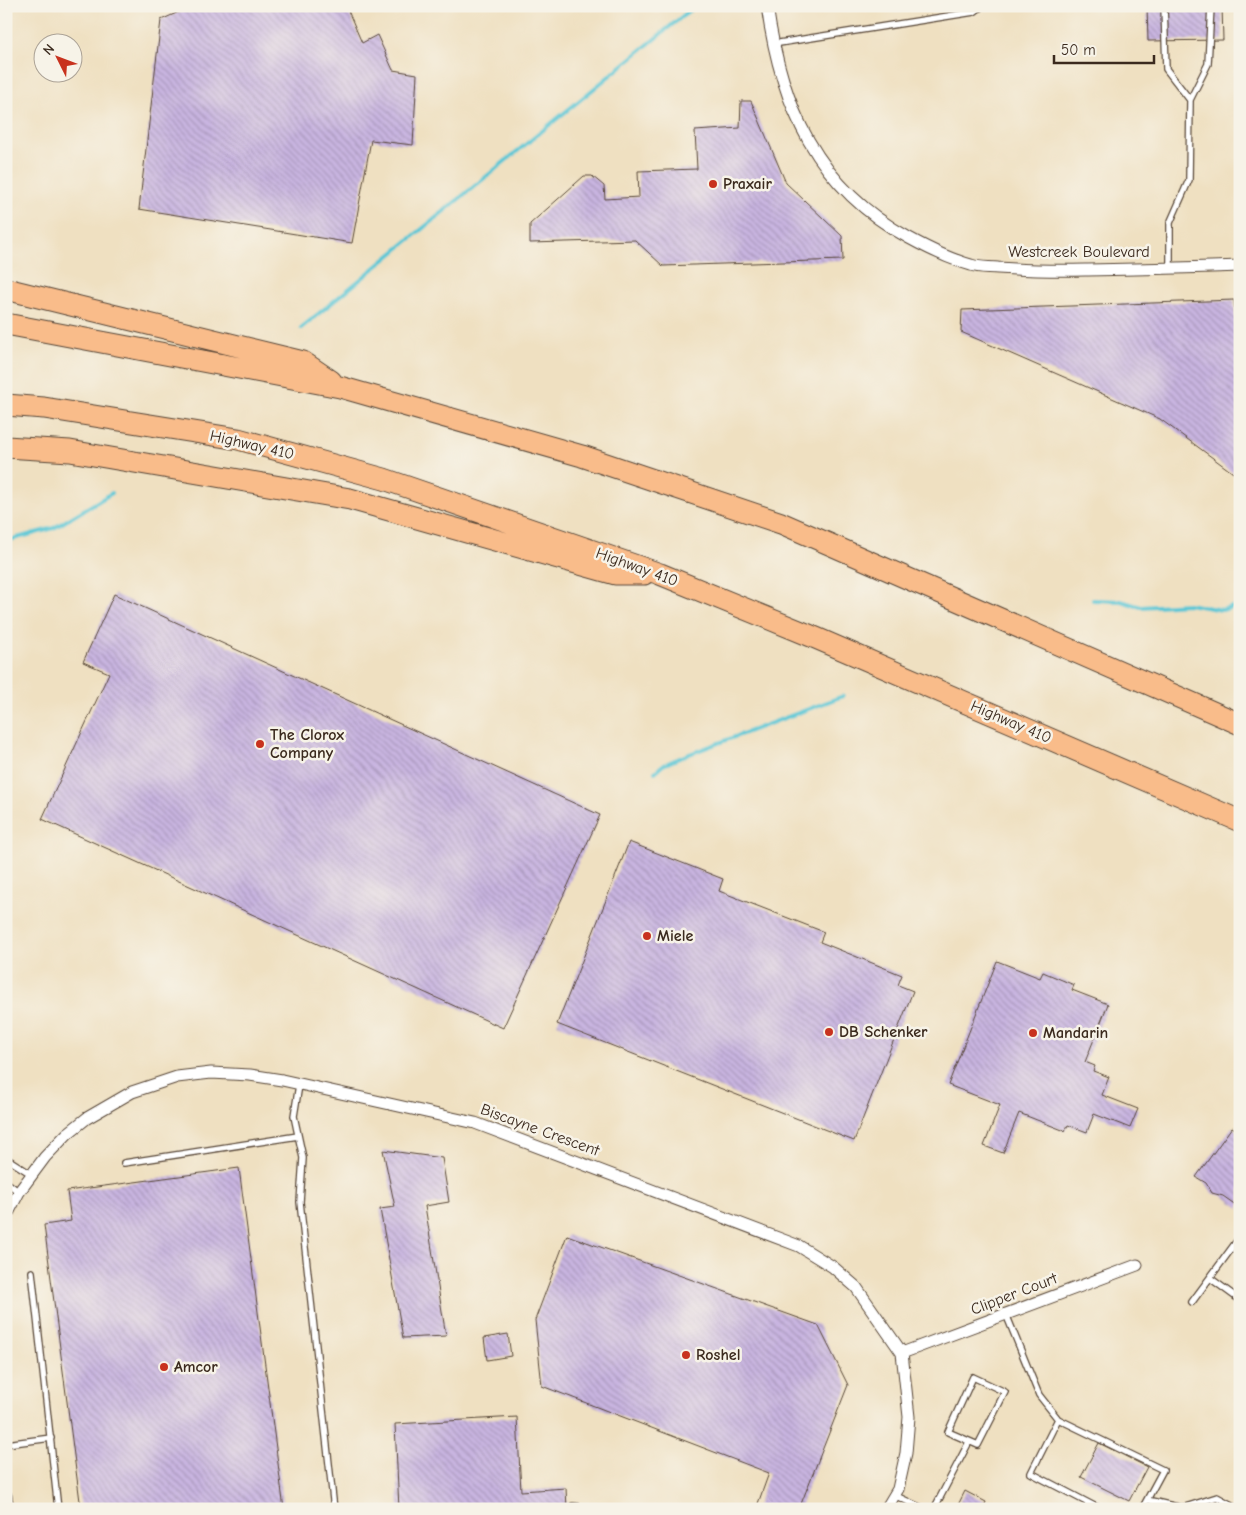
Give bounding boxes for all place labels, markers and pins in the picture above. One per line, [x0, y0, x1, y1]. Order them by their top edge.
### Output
place label: Praxair [723, 175, 772, 193]
marker: Praxair [707, 178, 719, 190]
place label: The Clorox Company [270, 726, 344, 762]
marker: The Clorox Company [254, 738, 266, 750]
place label: Miele [657, 927, 693, 945]
marker: Miele [641, 930, 653, 942]
place label: DB Schenker [839, 1023, 928, 1041]
place label: Mandarin [1043, 1024, 1108, 1042]
marker: DB Schenker [823, 1026, 835, 1038]
marker: Mandarin [1027, 1027, 1039, 1039]
place label: Roshel [696, 1346, 740, 1364]
marker: Roshel [680, 1349, 692, 1361]
place label: Amcor [174, 1358, 218, 1376]
marker: Amcor [158, 1361, 170, 1373]

